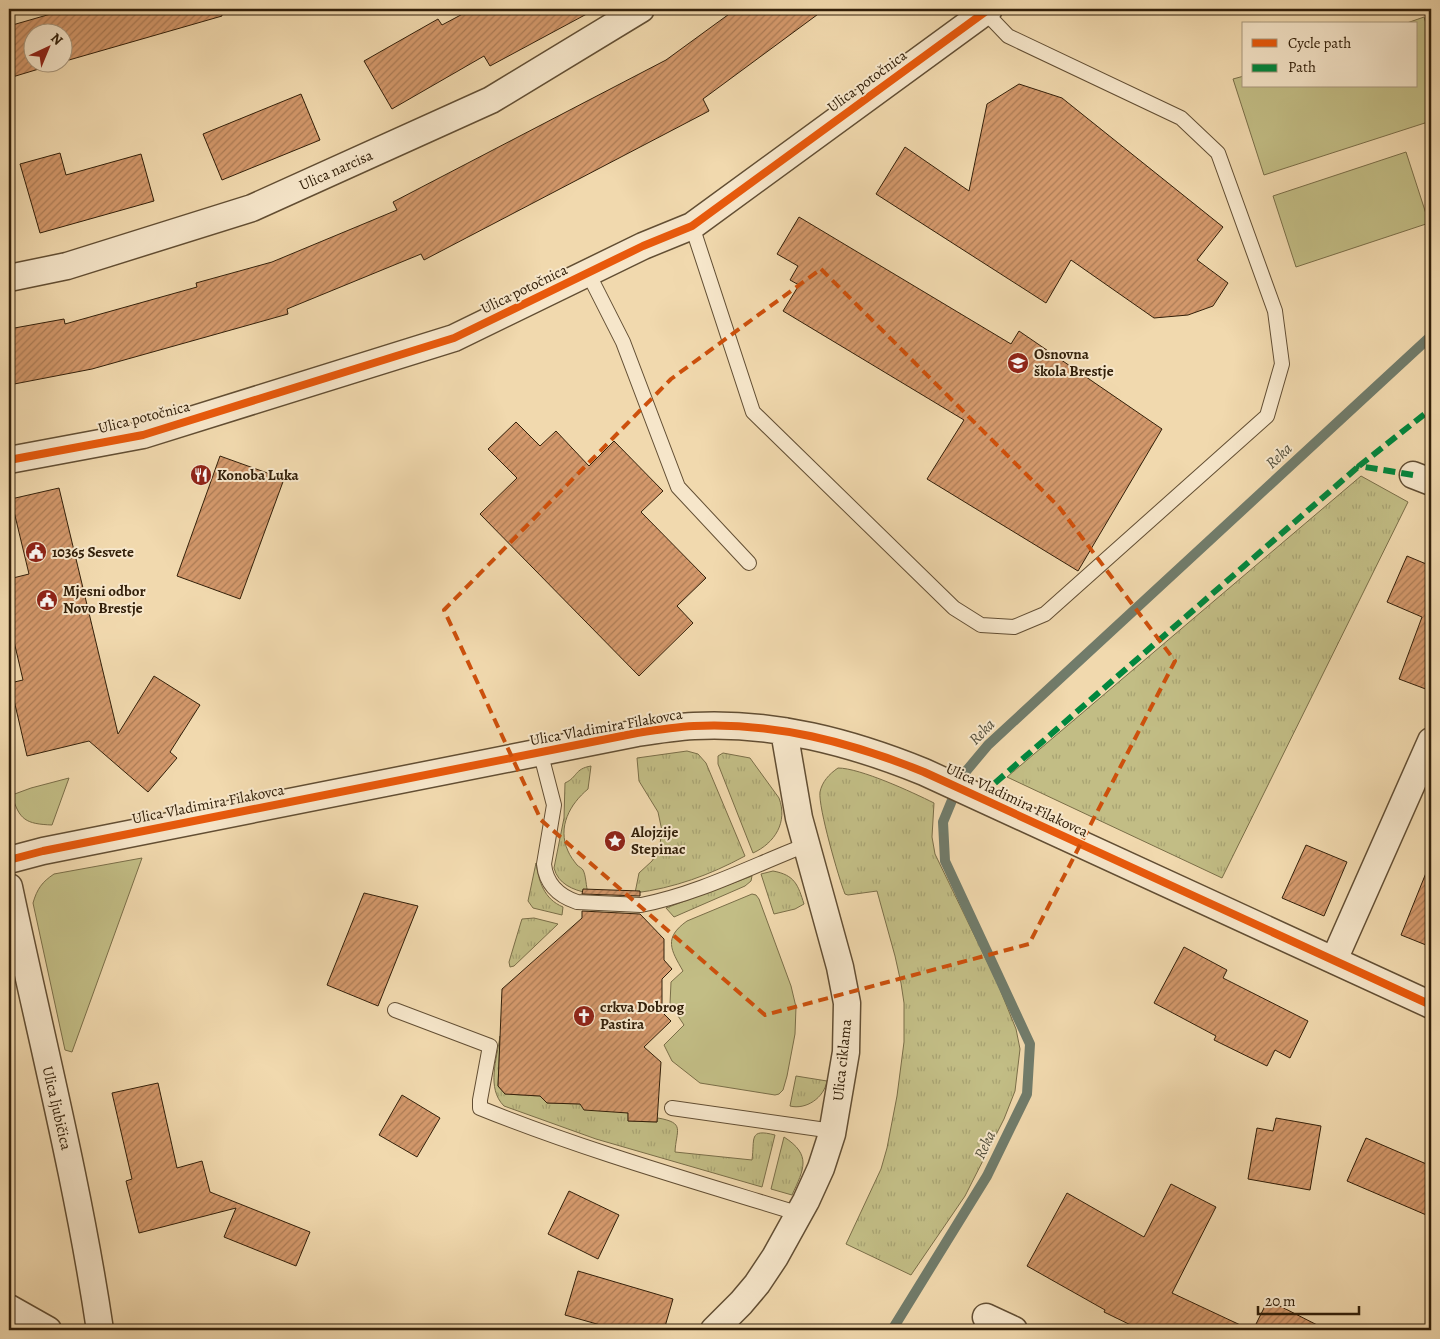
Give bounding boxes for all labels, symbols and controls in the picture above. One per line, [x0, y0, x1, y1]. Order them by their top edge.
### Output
north arrow [22, 22, 72, 72]
legend [1242, 22, 1418, 88]
text: N [46, 29, 67, 49]
text: Cycle path [1288, 33, 1351, 53]
street label: Ulica potočnica [823, 45, 911, 117]
text: Path [1288, 57, 1316, 77]
street label: Ulica narcisa [296, 145, 376, 195]
street label: Ulica potočnica [477, 259, 571, 319]
place label: Osnovna škola Brestje [1034, 344, 1114, 381]
school or university icon: Osnovna škola Brestje [1006, 351, 1030, 375]
street label: Ulica potočnica [96, 396, 192, 438]
water label: Reka [1261, 438, 1297, 474]
restaurant icon: Konoba Luka [189, 463, 213, 487]
place label: Konoba Luka [217, 465, 299, 485]
public building icon: 10365 Sesvete [24, 540, 48, 564]
place label: 10365 Sesvete [52, 542, 134, 562]
place label: Mjesni odbor Novo Brestje [63, 581, 146, 618]
public building icon: Mjesni odbor Novo Brestje [35, 588, 59, 612]
street label: Ulica Vladimira Filakovca [528, 704, 684, 750]
water label: Reka [964, 714, 1000, 750]
street label: Ulica Vladimira Filakovca [943, 758, 1091, 842]
street label: Ulica Vladimira Filakovca [130, 779, 286, 829]
place label: Alojzije Stepinac [630, 822, 686, 859]
place icon: Alojzije Stepinac [603, 829, 627, 853]
place label: crkva Dobrog Pastira [600, 997, 684, 1034]
church icon: crkva Dobrog Pastira [572, 1004, 596, 1028]
street label: Ulica ciklama [828, 1018, 856, 1102]
street label: Ulica ljubičica [38, 1064, 76, 1152]
water label: Reka [969, 1127, 1001, 1163]
scale bar [1258, 1284, 1359, 1316]
text: 20 m [1265, 1291, 1296, 1311]

